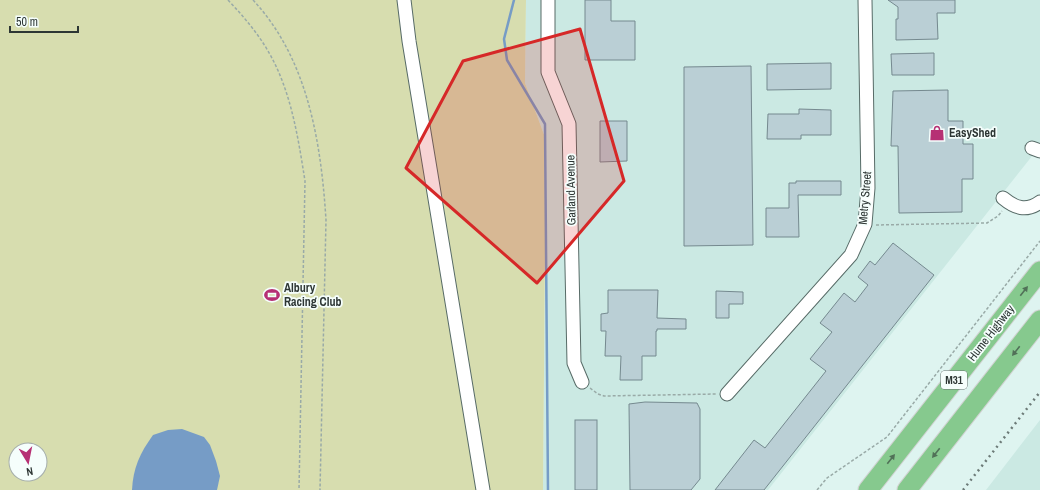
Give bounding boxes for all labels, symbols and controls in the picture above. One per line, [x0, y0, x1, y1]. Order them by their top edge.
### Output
scale bar [10, 8, 78, 34]
text: 50 m [16, 14, 38, 30]
shop icon: EasyShed [928, 124, 946, 142]
place label: EasyShed [949, 125, 996, 141]
street label: Garland Avenue [562, 155, 580, 225]
street label: Metry Street [855, 170, 875, 225]
place label: Albury Racing Club [284, 280, 341, 310]
sports icon: Albury Racing Club [263, 286, 281, 304]
one-way arrow [1020, 286, 1028, 297]
street label: Hume Highway [964, 302, 1018, 364]
one-way arrow [1012, 346, 1020, 357]
road number: M31 [941, 371, 967, 389]
north arrow [8, 442, 48, 482]
one-way arrow [932, 448, 940, 459]
one-way arrow [887, 454, 896, 465]
text: N [25, 464, 34, 479]

